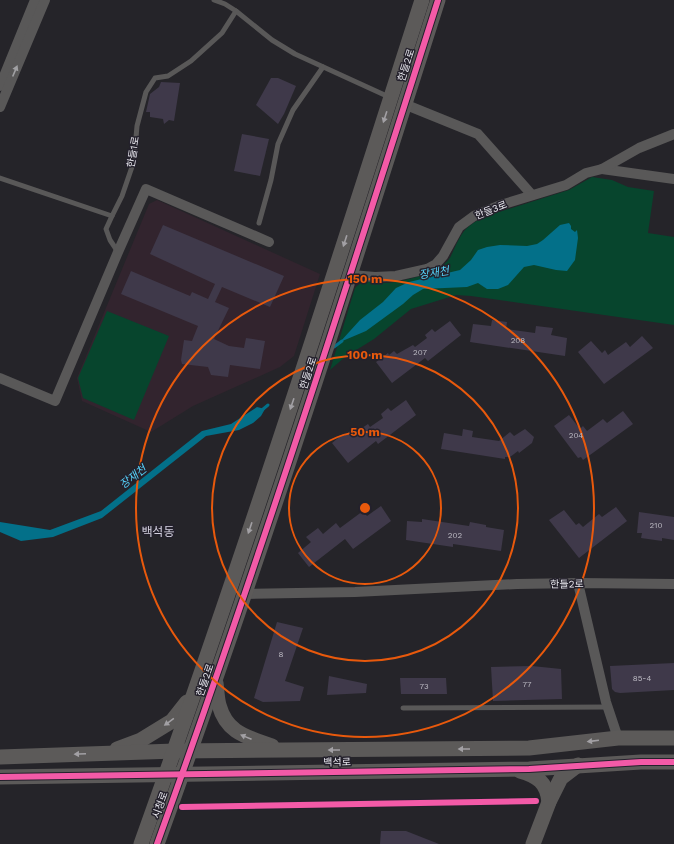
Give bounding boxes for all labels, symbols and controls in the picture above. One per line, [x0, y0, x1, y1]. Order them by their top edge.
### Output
street label: 한들2로 [396, 47, 416, 83]
one-way arrow [12, 66, 18, 77]
one-way arrow [382, 111, 388, 123]
street label: 한들1로 [125, 136, 141, 168]
street label: 한들3로 [473, 199, 509, 221]
one-way arrow [342, 235, 348, 247]
water label: 장재천 [418, 264, 452, 282]
text: 150 m [348, 272, 382, 286]
house number: 208 [511, 336, 525, 345]
text: 100 m [347, 348, 383, 362]
house number: 207 [413, 348, 427, 357]
street label: 한들2로 [298, 355, 318, 391]
one-way arrow [289, 399, 295, 411]
text: 50 m [350, 425, 380, 439]
house number: 204 [569, 431, 583, 440]
water label: 장재천 [117, 461, 150, 491]
centre of rings [358, 501, 372, 515]
house number: 210 [650, 521, 662, 530]
one-way arrow [247, 522, 253, 534]
district label: 백석동 [141, 525, 175, 539]
house number: 202 [448, 531, 462, 540]
street label: 한들2로 [550, 578, 584, 590]
house number: 8 [279, 650, 284, 659]
street label: 한들2로 [194, 662, 216, 698]
house number: 85-4 [633, 674, 651, 683]
house number: 77 [523, 680, 532, 689]
house number: 73 [419, 682, 429, 691]
one-way arrow [163, 718, 174, 727]
one-way arrow [240, 733, 252, 739]
one-way arrow [587, 737, 599, 744]
one-way arrow [457, 746, 470, 752]
one-way arrow [327, 747, 340, 753]
one-way arrow [74, 751, 86, 758]
street label: 백석로 [323, 756, 351, 768]
street label: 시청로 [150, 790, 170, 820]

